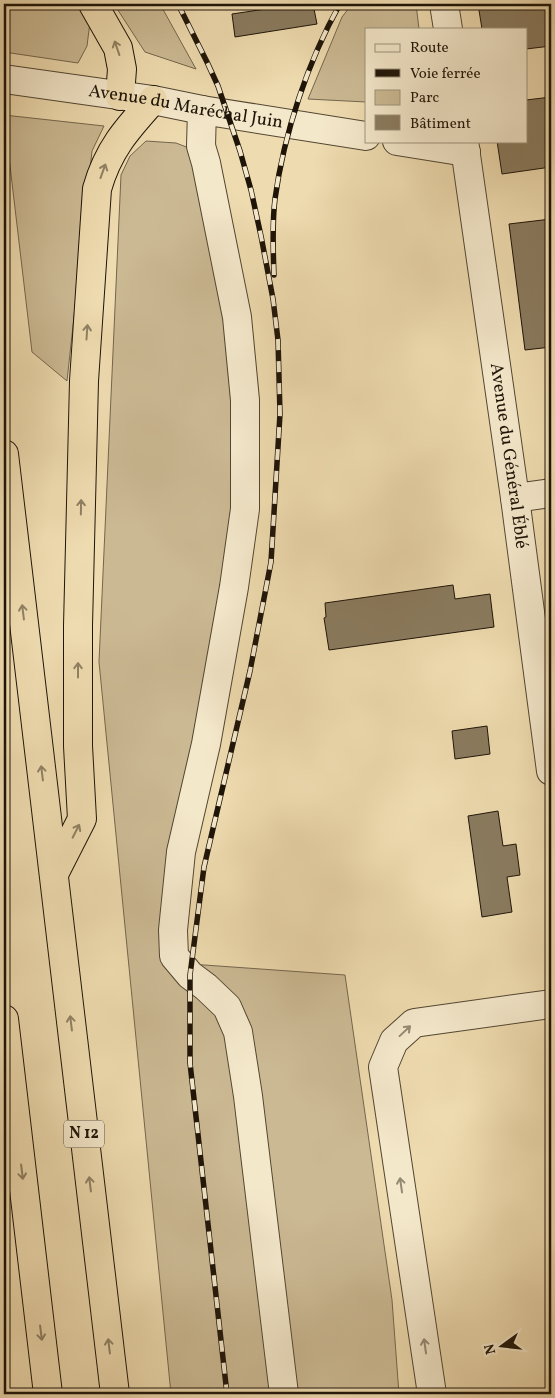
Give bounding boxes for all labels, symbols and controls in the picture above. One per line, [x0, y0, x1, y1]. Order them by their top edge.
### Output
legend [365, 28, 528, 142]
text: Route [410, 38, 449, 59]
one-way arrow [111, 40, 121, 56]
text: Voie ferrée [410, 64, 481, 85]
street label: Avenue du Maréchal Juin [87, 79, 285, 135]
text: Parc [410, 88, 439, 109]
text: Bâtiment [410, 114, 471, 135]
one-way arrow [99, 164, 108, 179]
one-way arrow [82, 324, 92, 340]
street label: Avenue du Général Éblé [483, 361, 534, 550]
one-way arrow [76, 500, 86, 516]
one-way arrow [18, 604, 28, 620]
one-way arrow [73, 662, 83, 678]
one-way arrow [37, 766, 47, 782]
one-way arrow [71, 823, 81, 838]
one-way arrow [66, 1015, 76, 1031]
one-way arrow [398, 1025, 411, 1037]
road number: N 12 [64, 1120, 104, 1148]
one-way arrow [17, 1164, 27, 1180]
one-way arrow [85, 1177, 95, 1193]
one-way arrow [396, 1178, 406, 1194]
north arrow [478, 1320, 528, 1370]
one-way arrow [36, 1325, 46, 1341]
one-way arrow [104, 1338, 114, 1354]
one-way arrow [419, 1338, 429, 1354]
text: N [480, 1342, 501, 1356]

